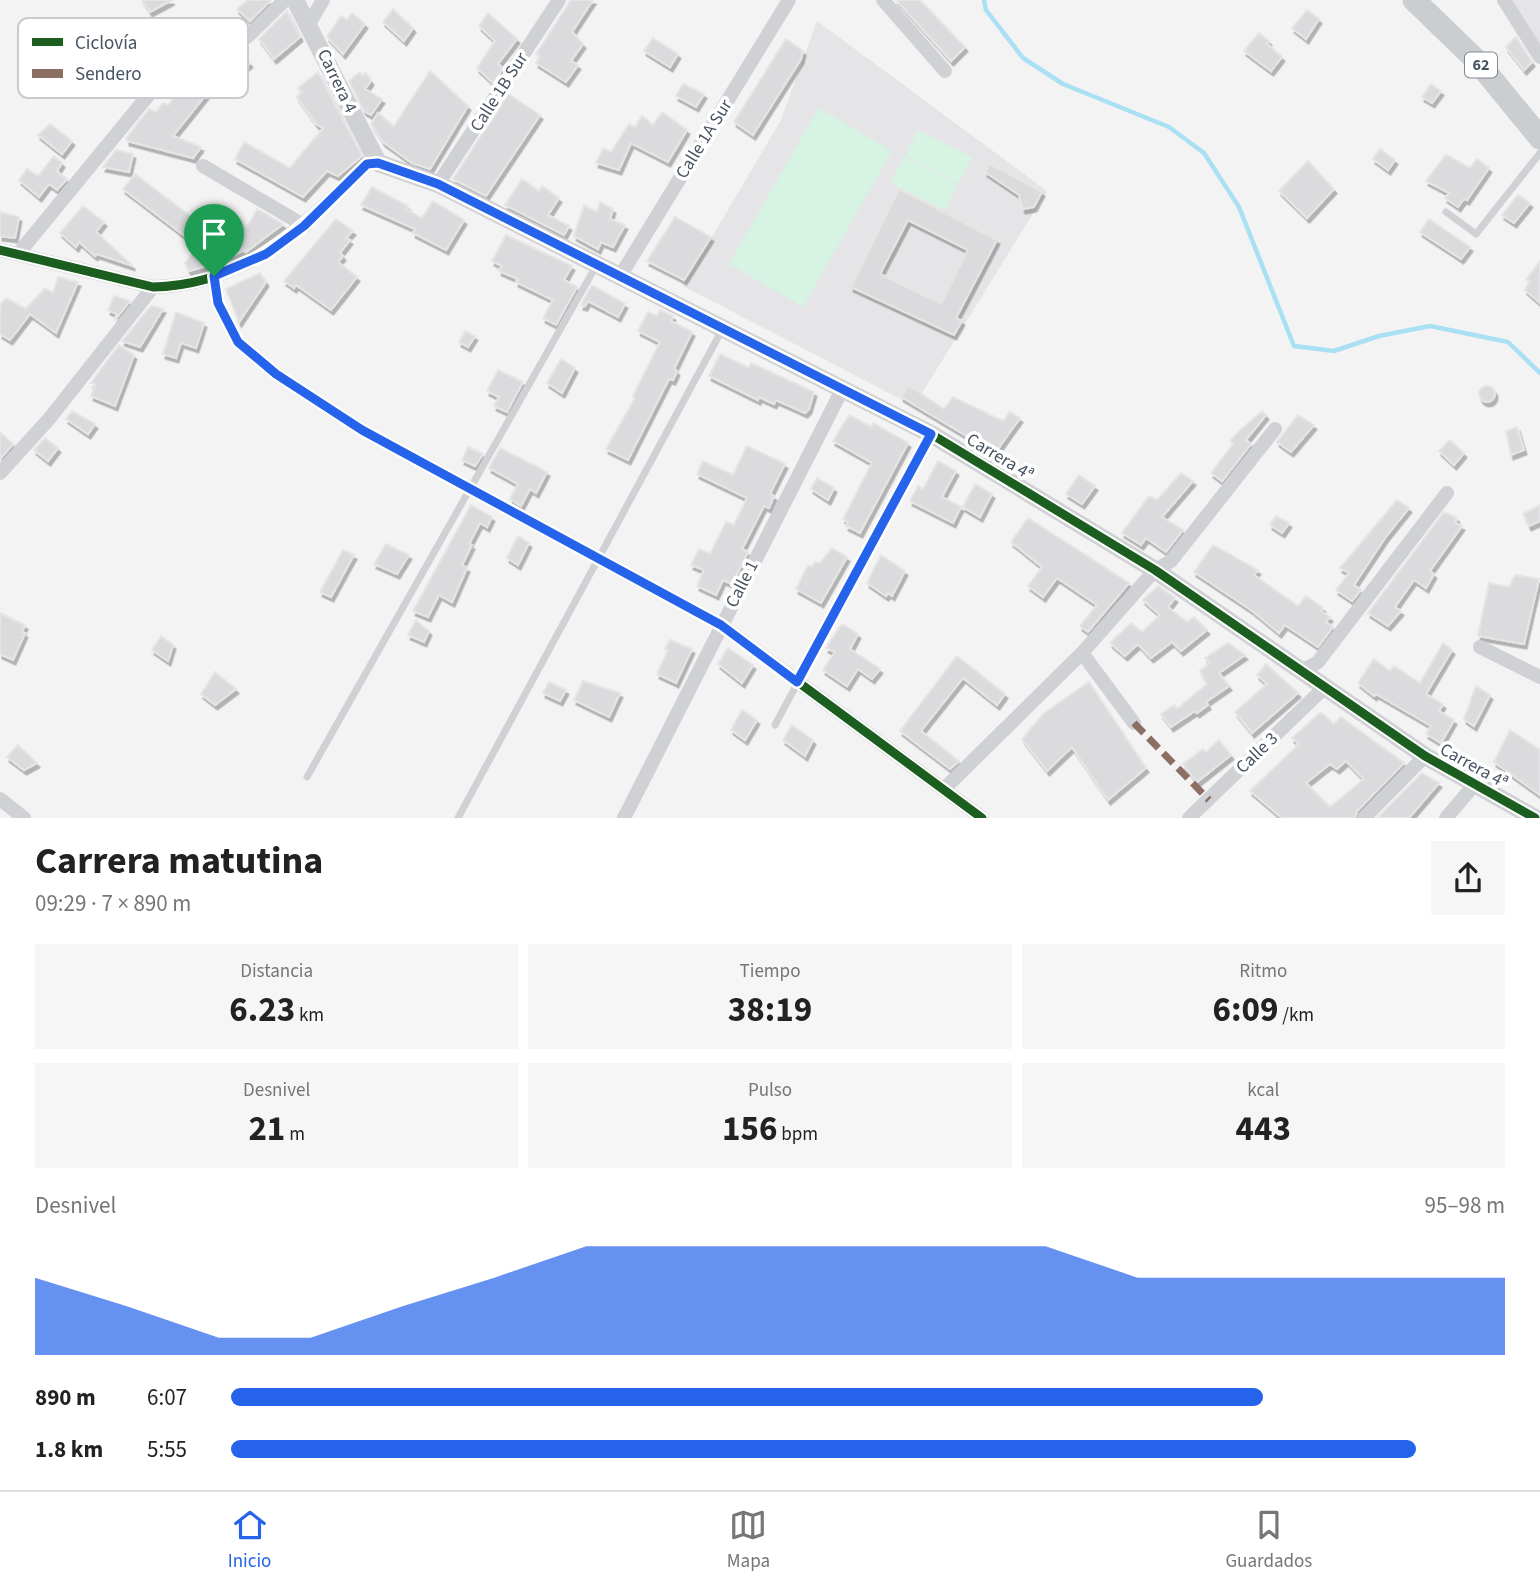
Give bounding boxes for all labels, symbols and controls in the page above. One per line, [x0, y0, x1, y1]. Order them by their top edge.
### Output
legend [18, 18, 248, 98]
text: Ciclovía [75, 30, 137, 57]
street label: Carrera 4 [311, 45, 363, 117]
street label: Calle 1B Sur [464, 47, 534, 136]
road number: 62 [1465, 53, 1497, 78]
text: Sendero [75, 61, 142, 88]
street label: Calle 1A Sur [670, 94, 739, 183]
pin [184, 204, 244, 276]
icon: arrive [195, 215, 233, 253]
street label: Carrera 4ª [962, 427, 1038, 487]
street label: Calle 1 [720, 556, 764, 612]
street label: Calle 3 [1230, 727, 1284, 779]
street label: Carrera 4ª [1435, 737, 1513, 795]
text: Carrera matutina [35, 834, 323, 888]
button: share [1431, 841, 1505, 915]
text: 09:29 · 7 × 890 m [35, 887, 191, 920]
text: Distancia [240, 958, 313, 985]
text: Tiempo [740, 958, 800, 985]
text: Ritmo [1239, 958, 1287, 985]
text: 6.23 [229, 985, 295, 1035]
text: 38:19 [728, 985, 812, 1035]
text: 6:09 [1213, 985, 1279, 1035]
text: km [295, 1002, 324, 1029]
text: /km [1279, 1002, 1314, 1029]
text: Desnivel [243, 1077, 310, 1104]
text: Pulso [748, 1077, 792, 1104]
text: kcal [1247, 1077, 1279, 1104]
text: 21 [248, 1104, 285, 1154]
text: 156 [722, 1104, 777, 1154]
text: 443 [1236, 1104, 1291, 1154]
text: m [285, 1121, 305, 1148]
text: bpm [777, 1121, 818, 1148]
text: Desnivel [35, 1189, 116, 1222]
text: 95–98 m [1425, 1189, 1505, 1222]
text: 890 m [35, 1381, 96, 1414]
text: 6:07 [147, 1381, 187, 1414]
text: 1.8 km [35, 1433, 103, 1466]
text: 5:55 [147, 1433, 187, 1466]
tab: Inicio [228, 1506, 271, 1575]
tab: Mapa [727, 1506, 770, 1575]
tab: Guardados [1225, 1506, 1312, 1575]

